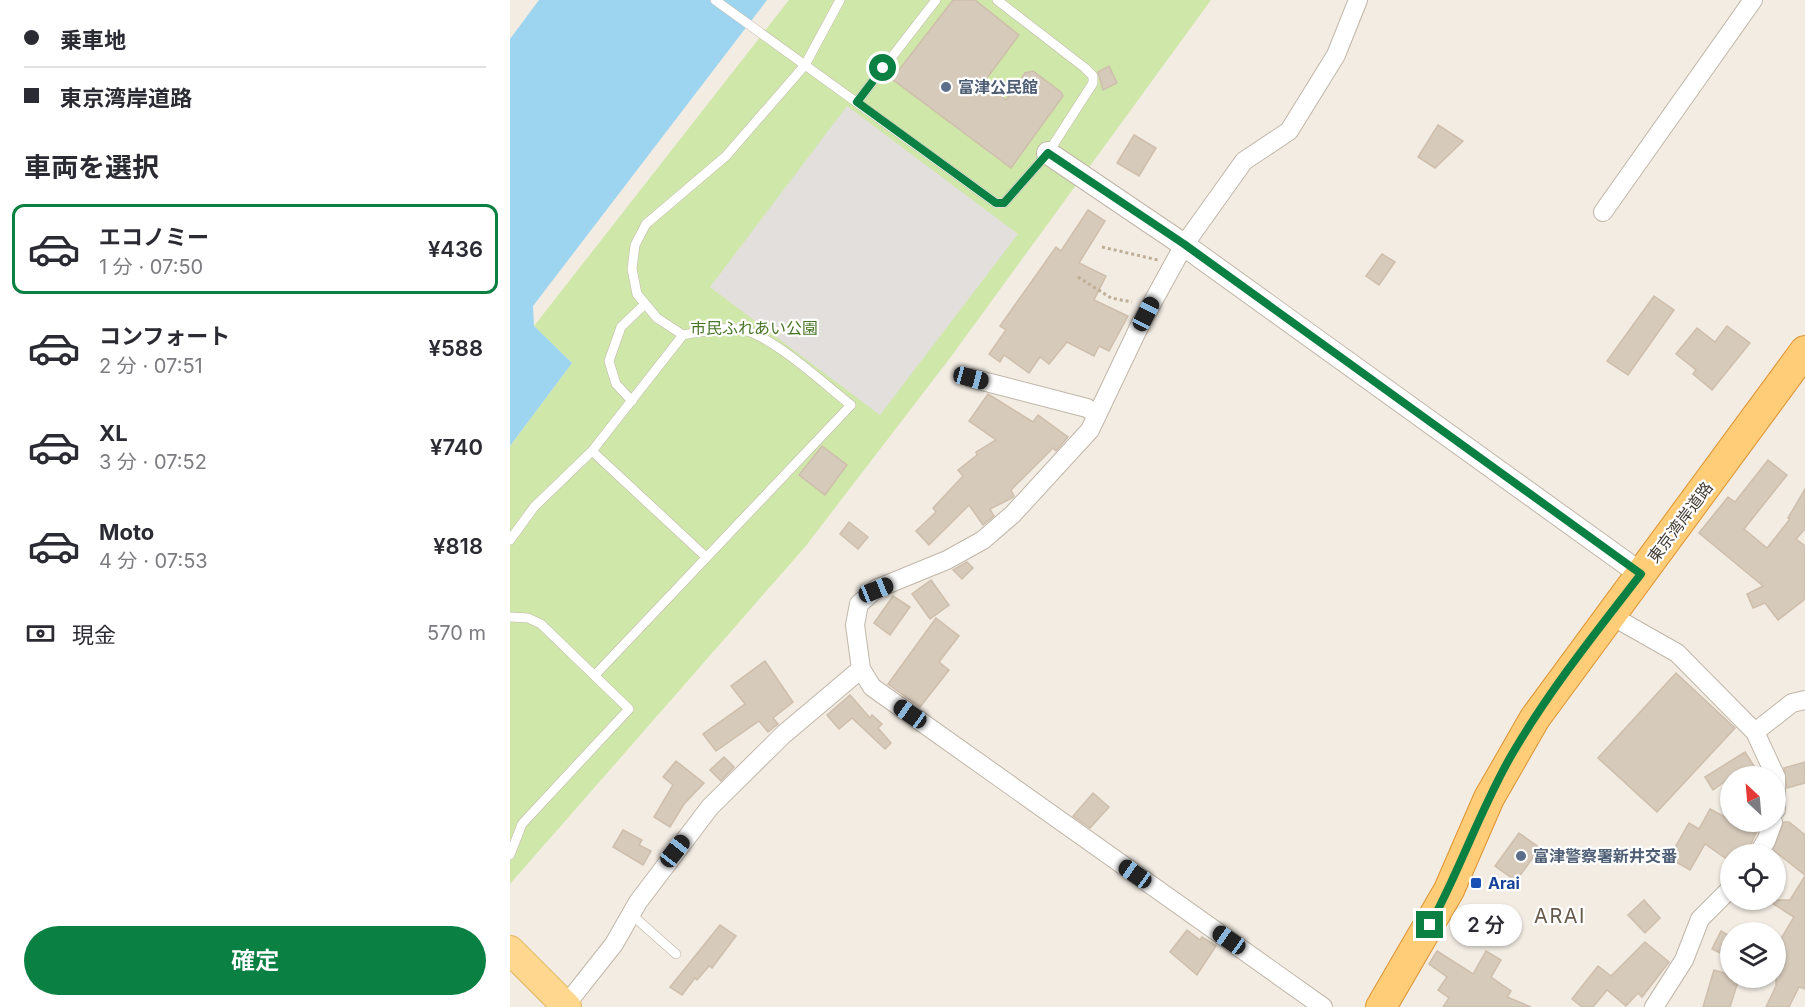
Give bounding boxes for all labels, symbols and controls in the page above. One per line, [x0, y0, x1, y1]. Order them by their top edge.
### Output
text: 乗車地 [60, 27, 126, 53]
route start [869, 54, 896, 81]
place label: 富津公民館 [958, 77, 1038, 97]
marker: 富津公民館 [939, 80, 953, 94]
text: 東京湾岸道路 [60, 85, 192, 111]
text: 車両を選択 [24, 151, 159, 184]
icon: car [27, 222, 81, 276]
text: エコノミー [99, 224, 209, 250]
text: ¥436 [428, 236, 483, 262]
text: 1 分 · 07:50 [99, 255, 203, 279]
car [1130, 294, 1162, 334]
park label: 市民ふれあい公園 [690, 318, 818, 338]
icon: car [27, 321, 81, 375]
text: コンフォート [99, 323, 230, 349]
text: ¥588 [429, 335, 483, 361]
text: 2 分 · 07:51 [99, 354, 203, 378]
car [951, 365, 991, 391]
icon: car [27, 420, 81, 474]
text: XL [99, 420, 128, 446]
text: ¥740 [430, 434, 483, 460]
text: 3 分 · 07:52 [99, 450, 207, 474]
street label: 東京湾岸道路 [1643, 478, 1717, 566]
icon: car [27, 519, 81, 573]
text: Moto [99, 519, 154, 545]
text: ¥818 [433, 533, 483, 559]
text: 4 分 · 07:53 [99, 549, 208, 573]
car [856, 575, 896, 605]
icon: cash [24, 617, 57, 650]
text: 570 m [427, 621, 486, 645]
text: 現金 [72, 622, 116, 648]
car [890, 696, 930, 732]
north arrow [1720, 766, 1786, 832]
map controls [1720, 766, 1786, 988]
car [657, 831, 693, 871]
button: locate [1720, 844, 1786, 910]
place label: 富津警察署新井交番 [1533, 846, 1677, 866]
marker: 富津警察署新井交番 [1514, 849, 1528, 863]
car [1115, 856, 1155, 892]
place label: Arai [1488, 873, 1520, 893]
marker: Arai [1469, 876, 1483, 890]
callout: 2 分 [1451, 904, 1523, 946]
district label: ARAI [1534, 904, 1586, 928]
route end [1416, 911, 1443, 938]
text: 2 分 [1467, 913, 1505, 937]
car [1209, 922, 1249, 958]
button: layers [1720, 922, 1786, 988]
button: 確定 [24, 926, 486, 995]

